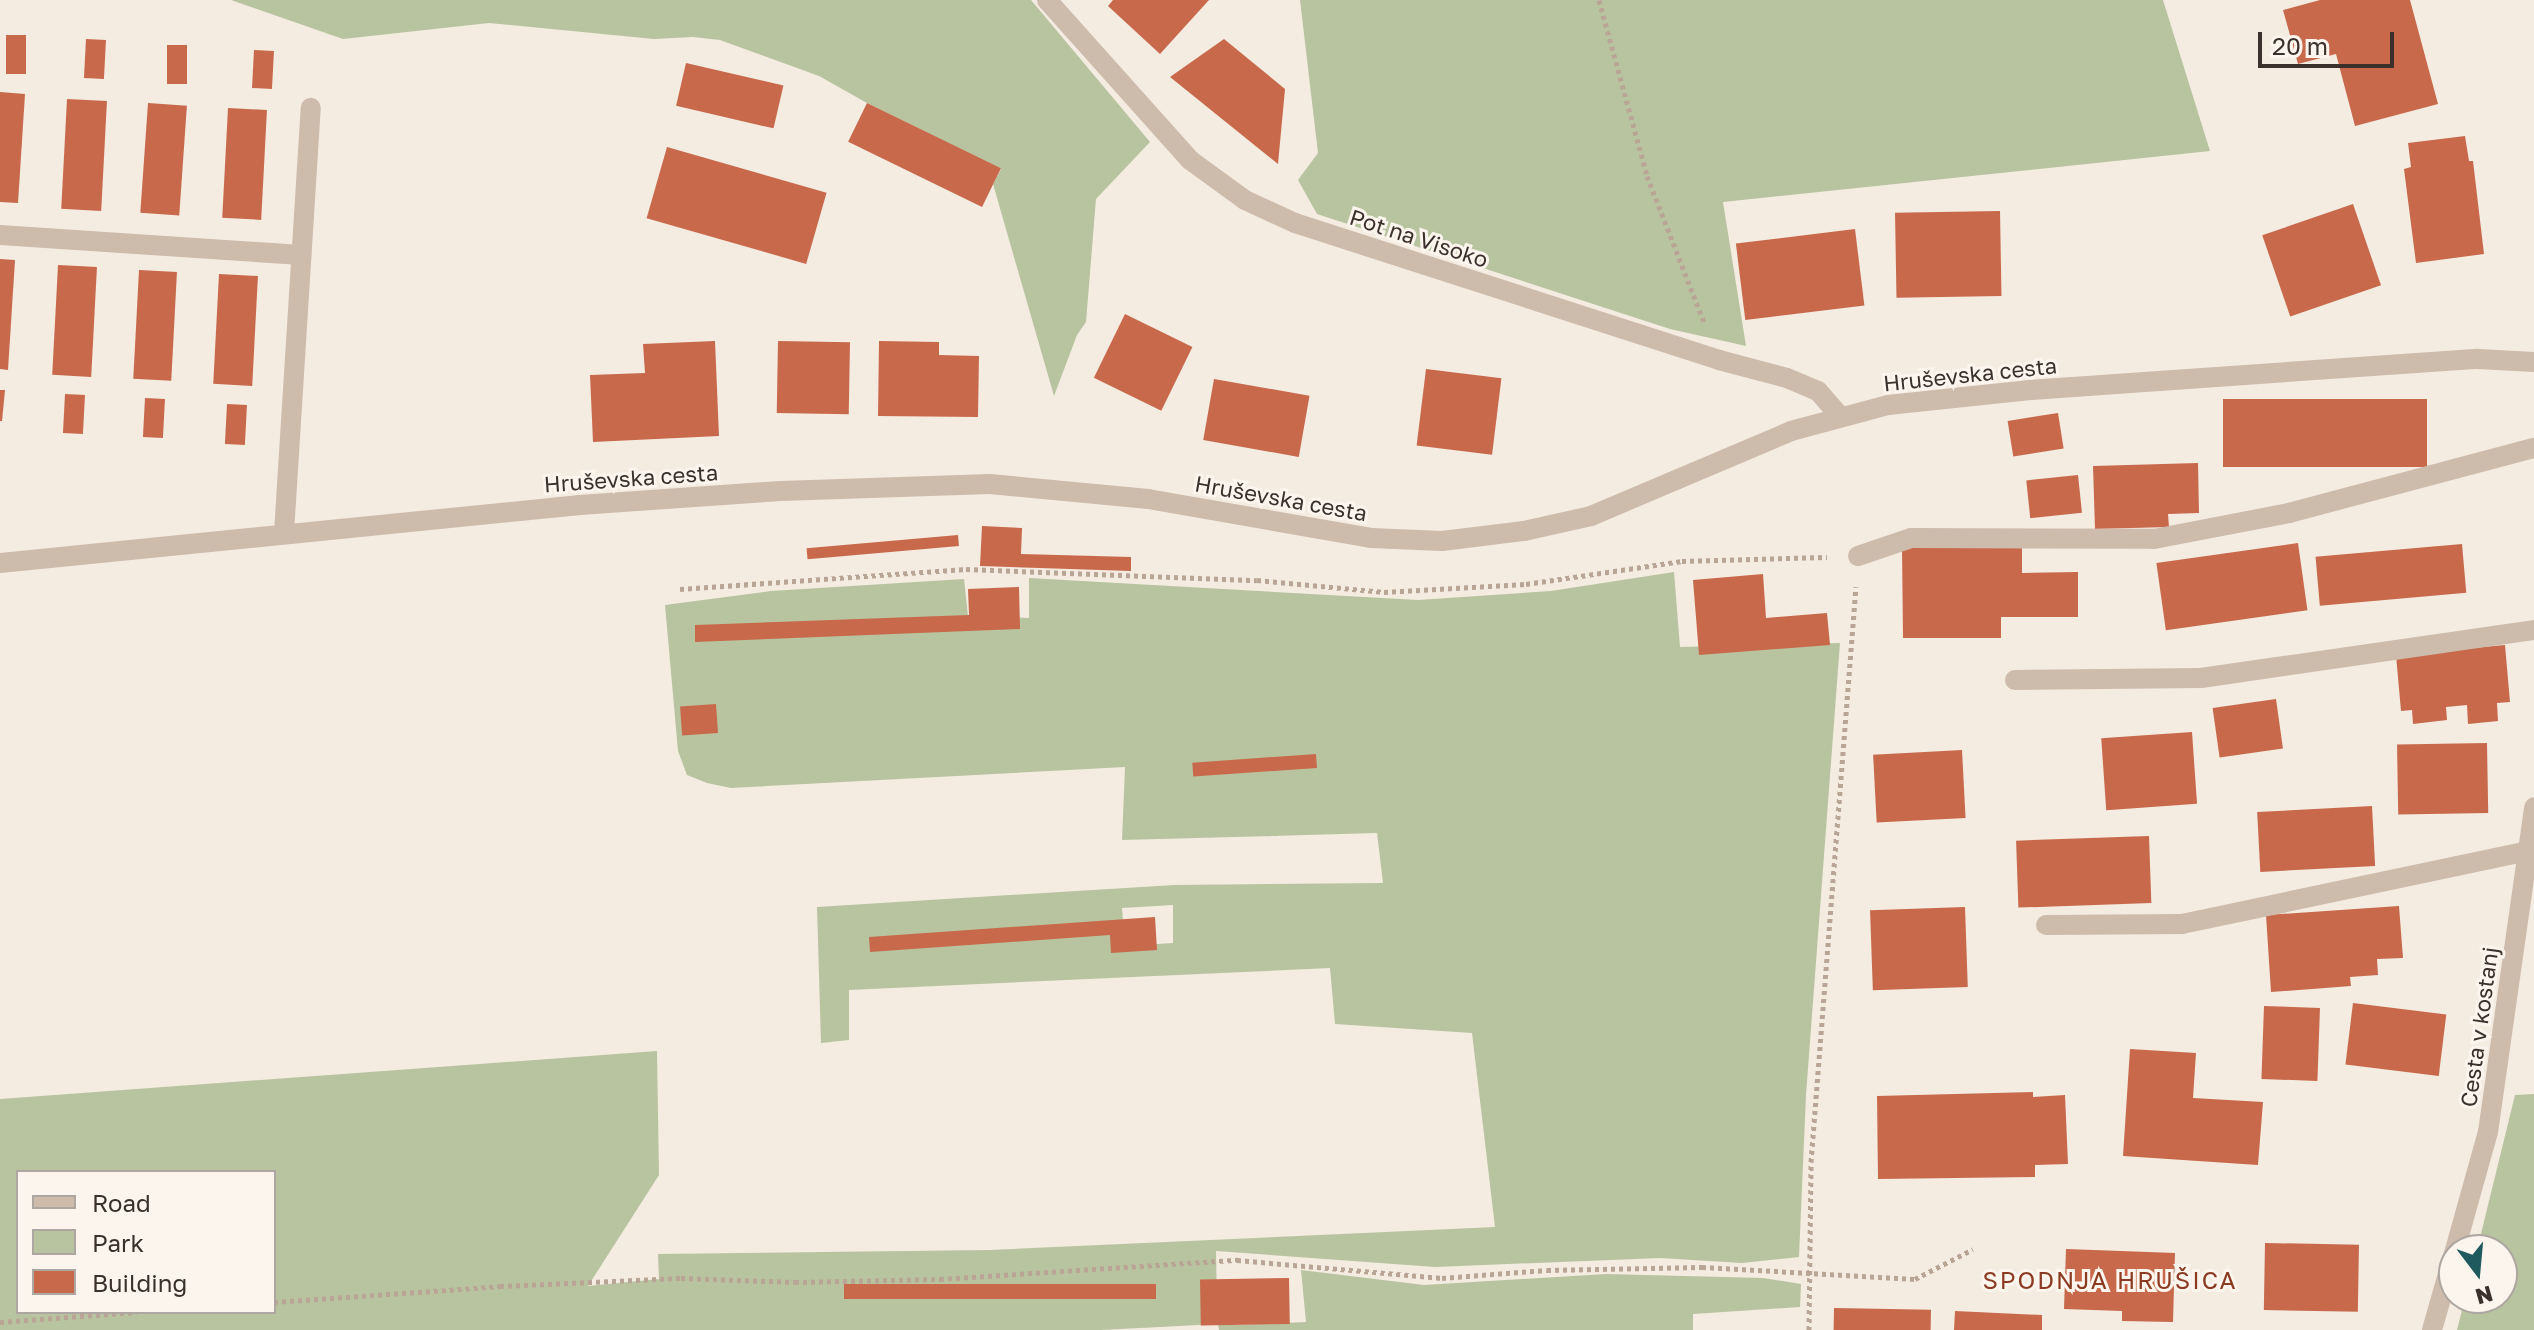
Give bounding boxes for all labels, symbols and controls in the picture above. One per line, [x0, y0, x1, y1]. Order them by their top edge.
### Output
scale bar [2262, 16, 2398, 66]
text: 20 m [2272, 31, 2328, 60]
street label: Pot na Visoko [1347, 203, 1491, 273]
street label: Hruševska cesta [1882, 352, 2058, 396]
street label: Hruševska cesta [543, 459, 719, 497]
street label: Hruševska cesta [1193, 470, 1369, 526]
street label: Cesta v kostanj [2455, 945, 2503, 1109]
legend [16, 1170, 276, 1314]
text: Road [92, 1188, 151, 1217]
text: Park [92, 1228, 144, 1257]
north arrow [2438, 1234, 2518, 1314]
district label: SPODNJA HRUŠICA [1982, 1266, 2238, 1294]
text: Building [92, 1268, 187, 1297]
text: N [2472, 1280, 2496, 1311]

